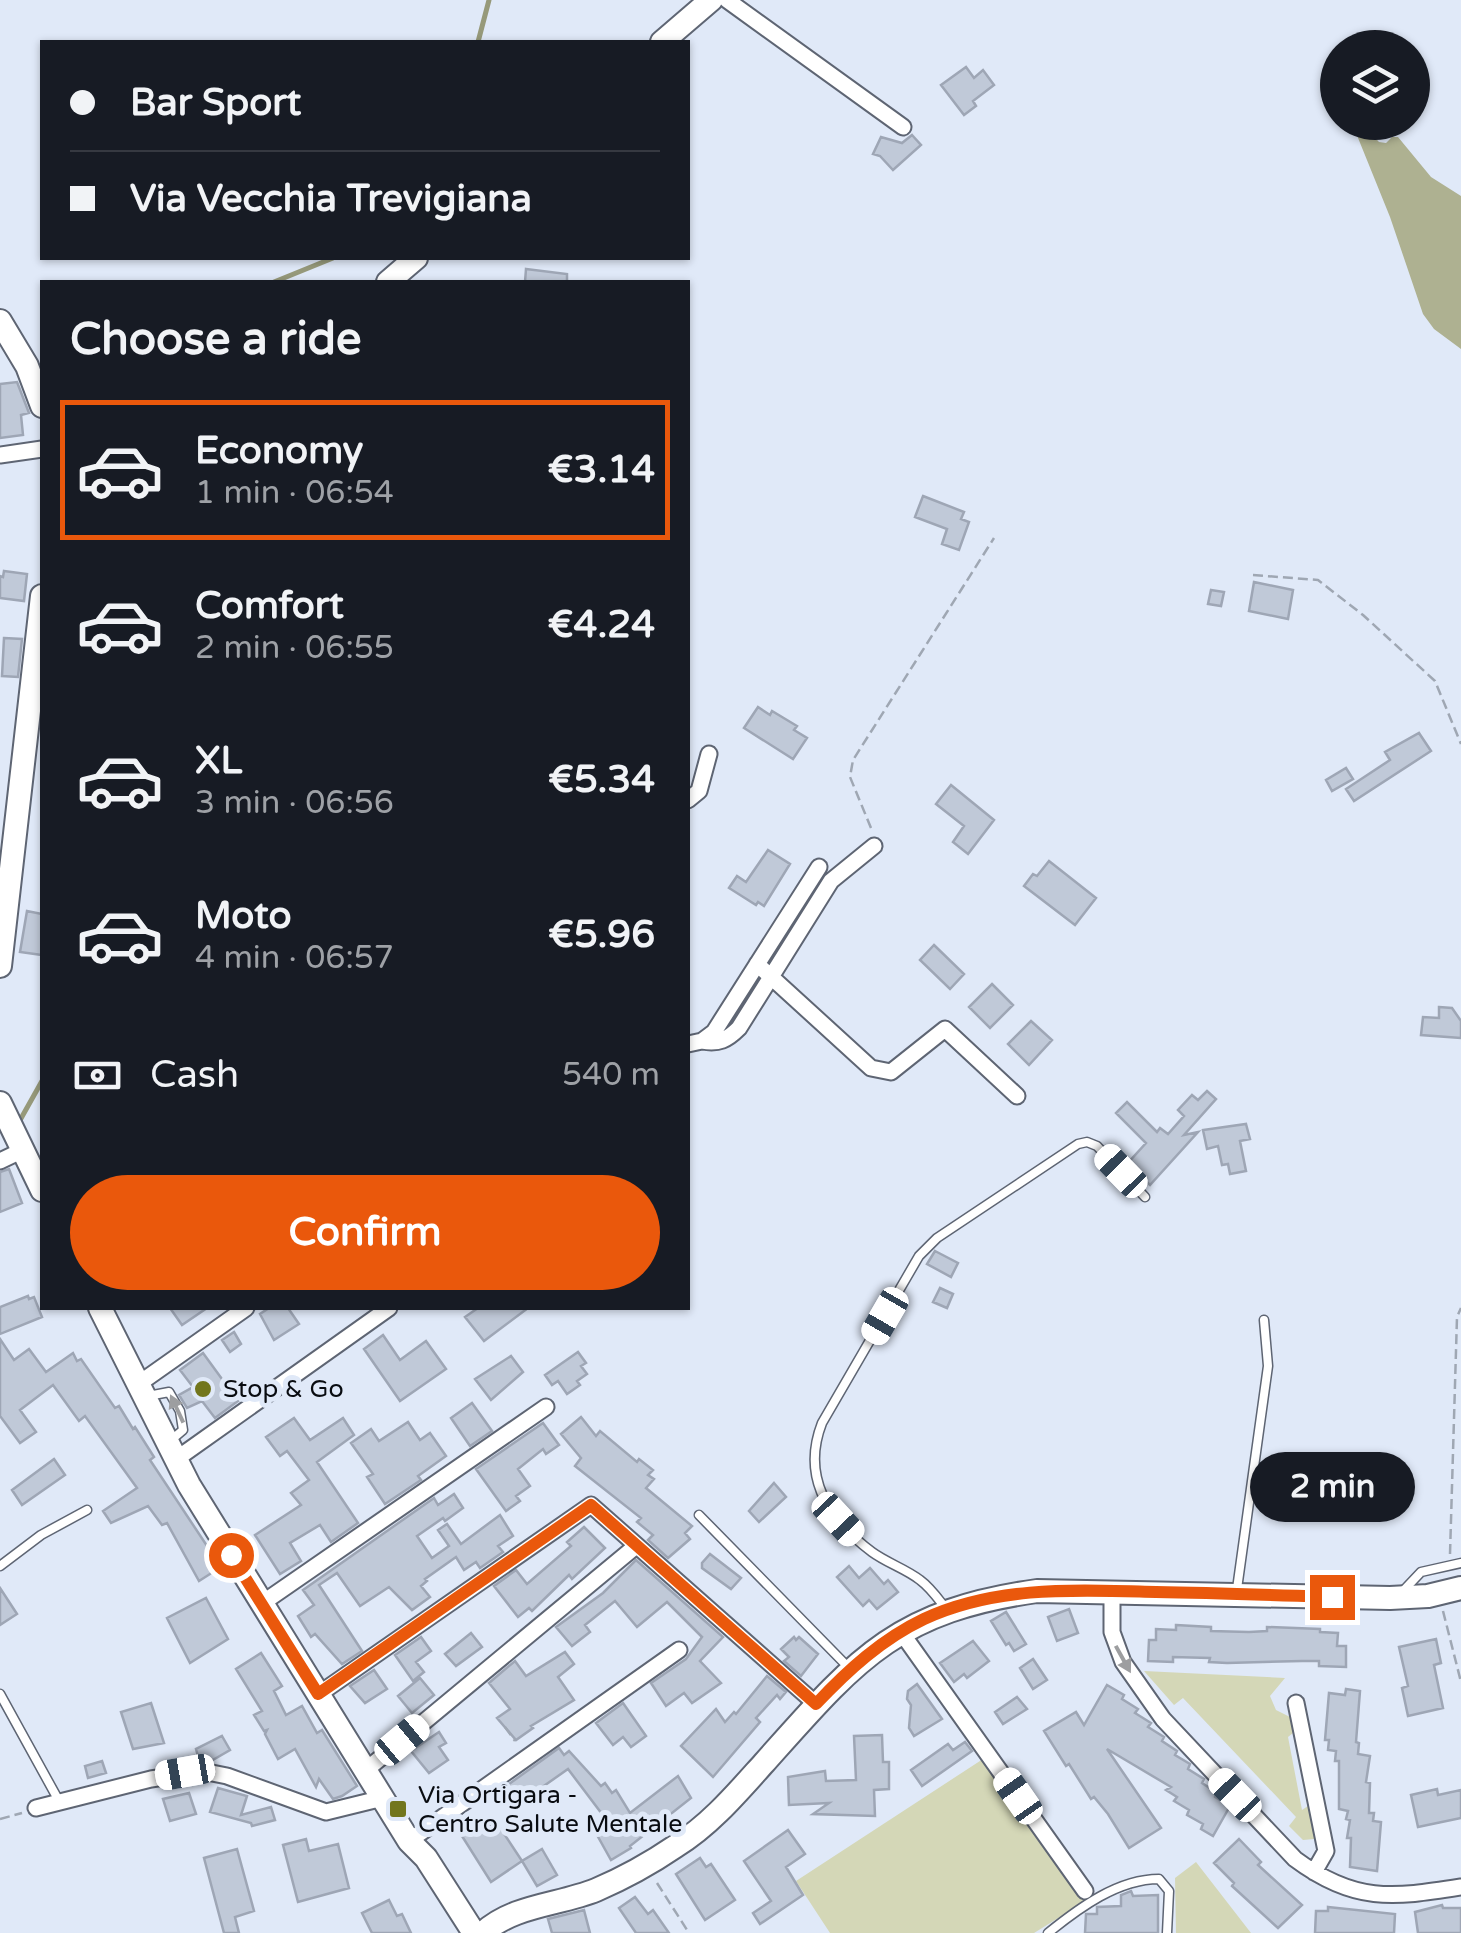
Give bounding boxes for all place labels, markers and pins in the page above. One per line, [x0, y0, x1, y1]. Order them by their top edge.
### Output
place label: Stop & Go [223, 1374, 344, 1404]
marker: Stop & Go [192, 1378, 214, 1400]
place label: Via Ortigara - Centro Salute Mentale [418, 1780, 682, 1839]
marker: Via Ortigara - Centro Salute Mentale [387, 1798, 409, 1820]

